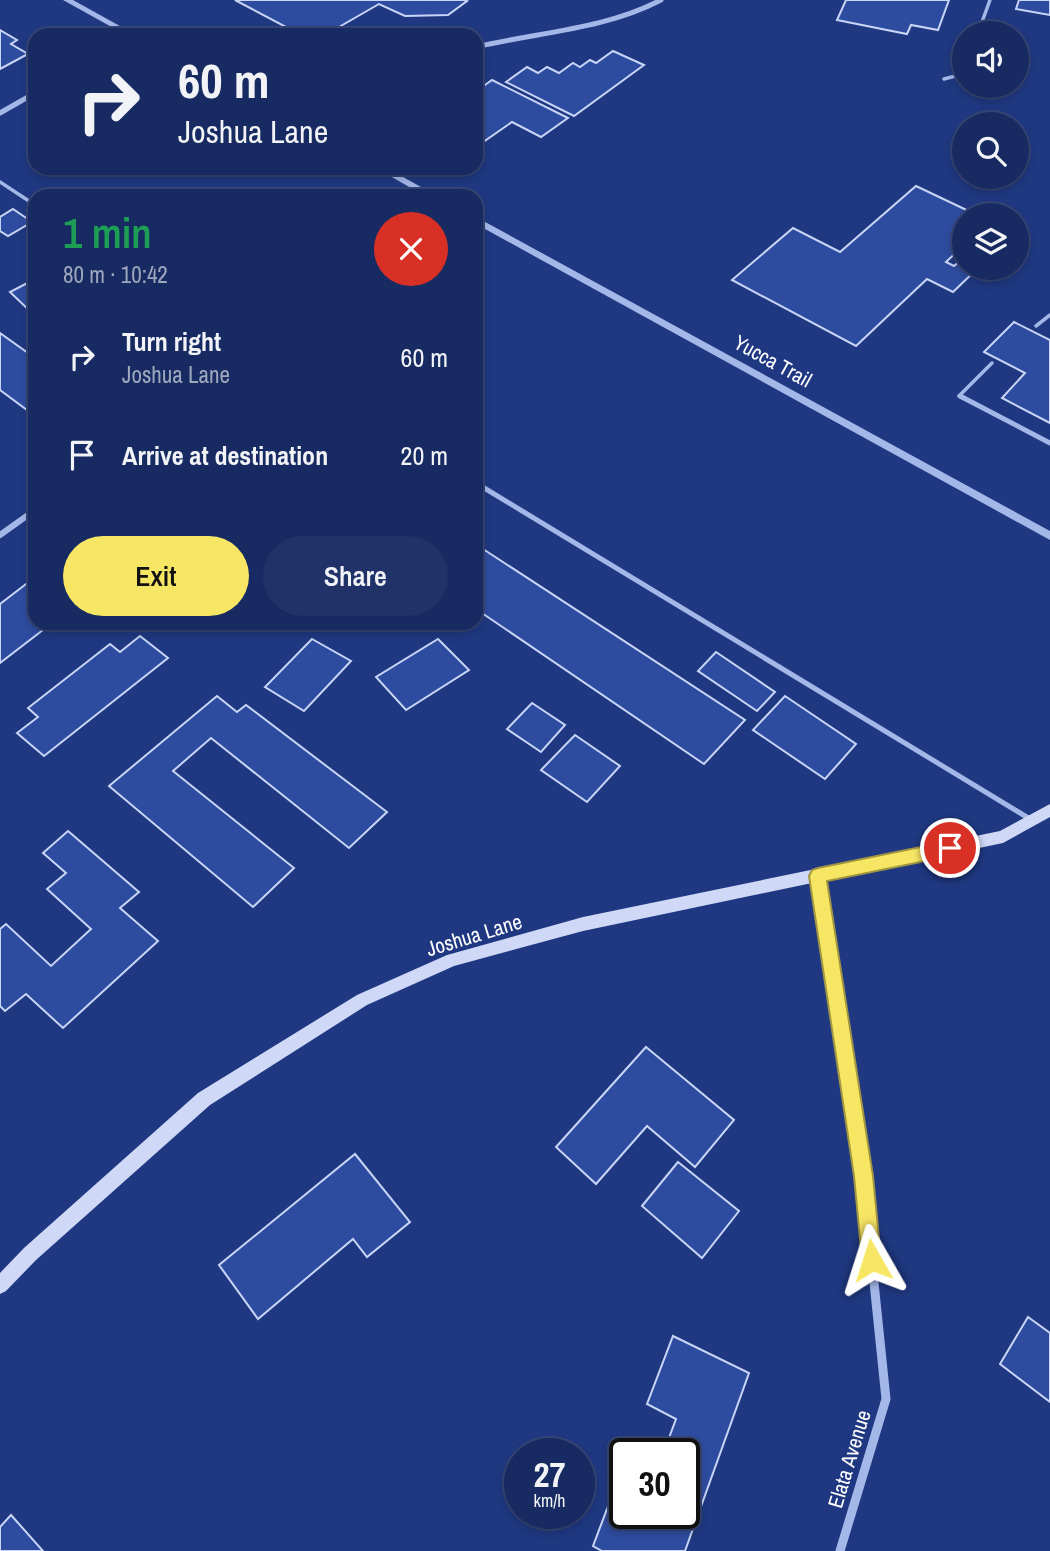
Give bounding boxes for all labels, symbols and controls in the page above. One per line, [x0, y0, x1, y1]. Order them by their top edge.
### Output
map controls [952, 21, 1029, 280]
button: sound [952, 21, 1029, 98]
text: 60 m [178, 47, 270, 113]
icon: right [63, 56, 154, 147]
text: Joshua Lane [178, 110, 328, 153]
button: search [952, 112, 1029, 189]
button: layers [952, 203, 1029, 280]
text: 1 min [63, 205, 152, 261]
button: close [374, 212, 448, 286]
text: 80 m · 10:42 [63, 259, 168, 290]
text: Turn right [122, 324, 221, 359]
street label: Yucca Trail [729, 328, 817, 394]
icon: right [63, 338, 101, 376]
text: 60 m [401, 340, 448, 375]
text: Joshua Lane [122, 359, 230, 390]
icon: arrive [63, 436, 101, 474]
text: Arrive at destination [122, 438, 328, 473]
text: 20 m [401, 438, 448, 473]
button: Exit [63, 536, 249, 616]
button: Share [263, 536, 448, 616]
pin [920, 818, 980, 878]
icon: arrive [931, 829, 969, 867]
street label: Joshua Lane [423, 907, 525, 963]
position arrow [835, 1223, 909, 1297]
street label: Elata Avenue [820, 1406, 878, 1512]
speed limit sign: 30 [609, 1438, 700, 1529]
text: 27 [534, 1451, 565, 1498]
text: km/h [534, 1488, 566, 1513]

